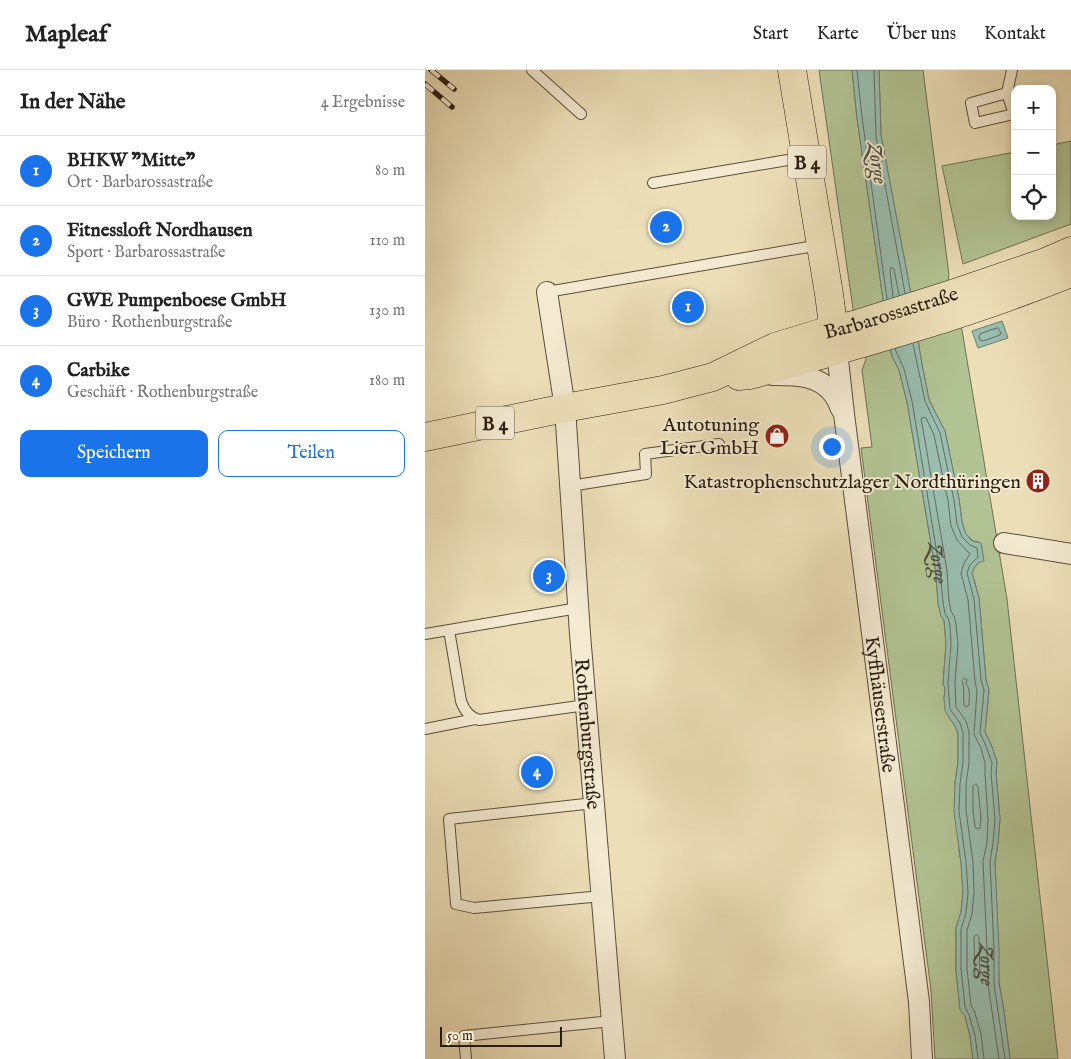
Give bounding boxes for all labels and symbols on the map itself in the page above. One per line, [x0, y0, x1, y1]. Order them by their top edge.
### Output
water label: Zorge [860, 139, 893, 186]
road number: B 4 [788, 145, 826, 178]
pin: 2 [650, 208, 682, 246]
street label: Barbarossastraße [822, 282, 962, 346]
pin: 1 [672, 288, 704, 326]
road number: B 4 [476, 406, 514, 439]
place label: Autotuning Lier GmbH [660, 413, 760, 461]
shop icon: Autotuning Lier GmbH [764, 423, 790, 449]
your location [819, 434, 845, 460]
building icon: Katastrophenschutzlager Nordthüringen [1025, 468, 1051, 494]
place label: Katastrophenschutzlager Nordthüringen [683, 470, 1021, 495]
water label: Zorge [920, 538, 953, 585]
pin: 3 [533, 557, 565, 595]
street label: Kyffhäuserstraße [858, 635, 901, 774]
street label: Rothenburgstraße [568, 657, 605, 811]
pin: 4 [521, 753, 553, 791]
water label: Zorge [972, 942, 1000, 986]
scale bar [440, 1024, 563, 1047]

